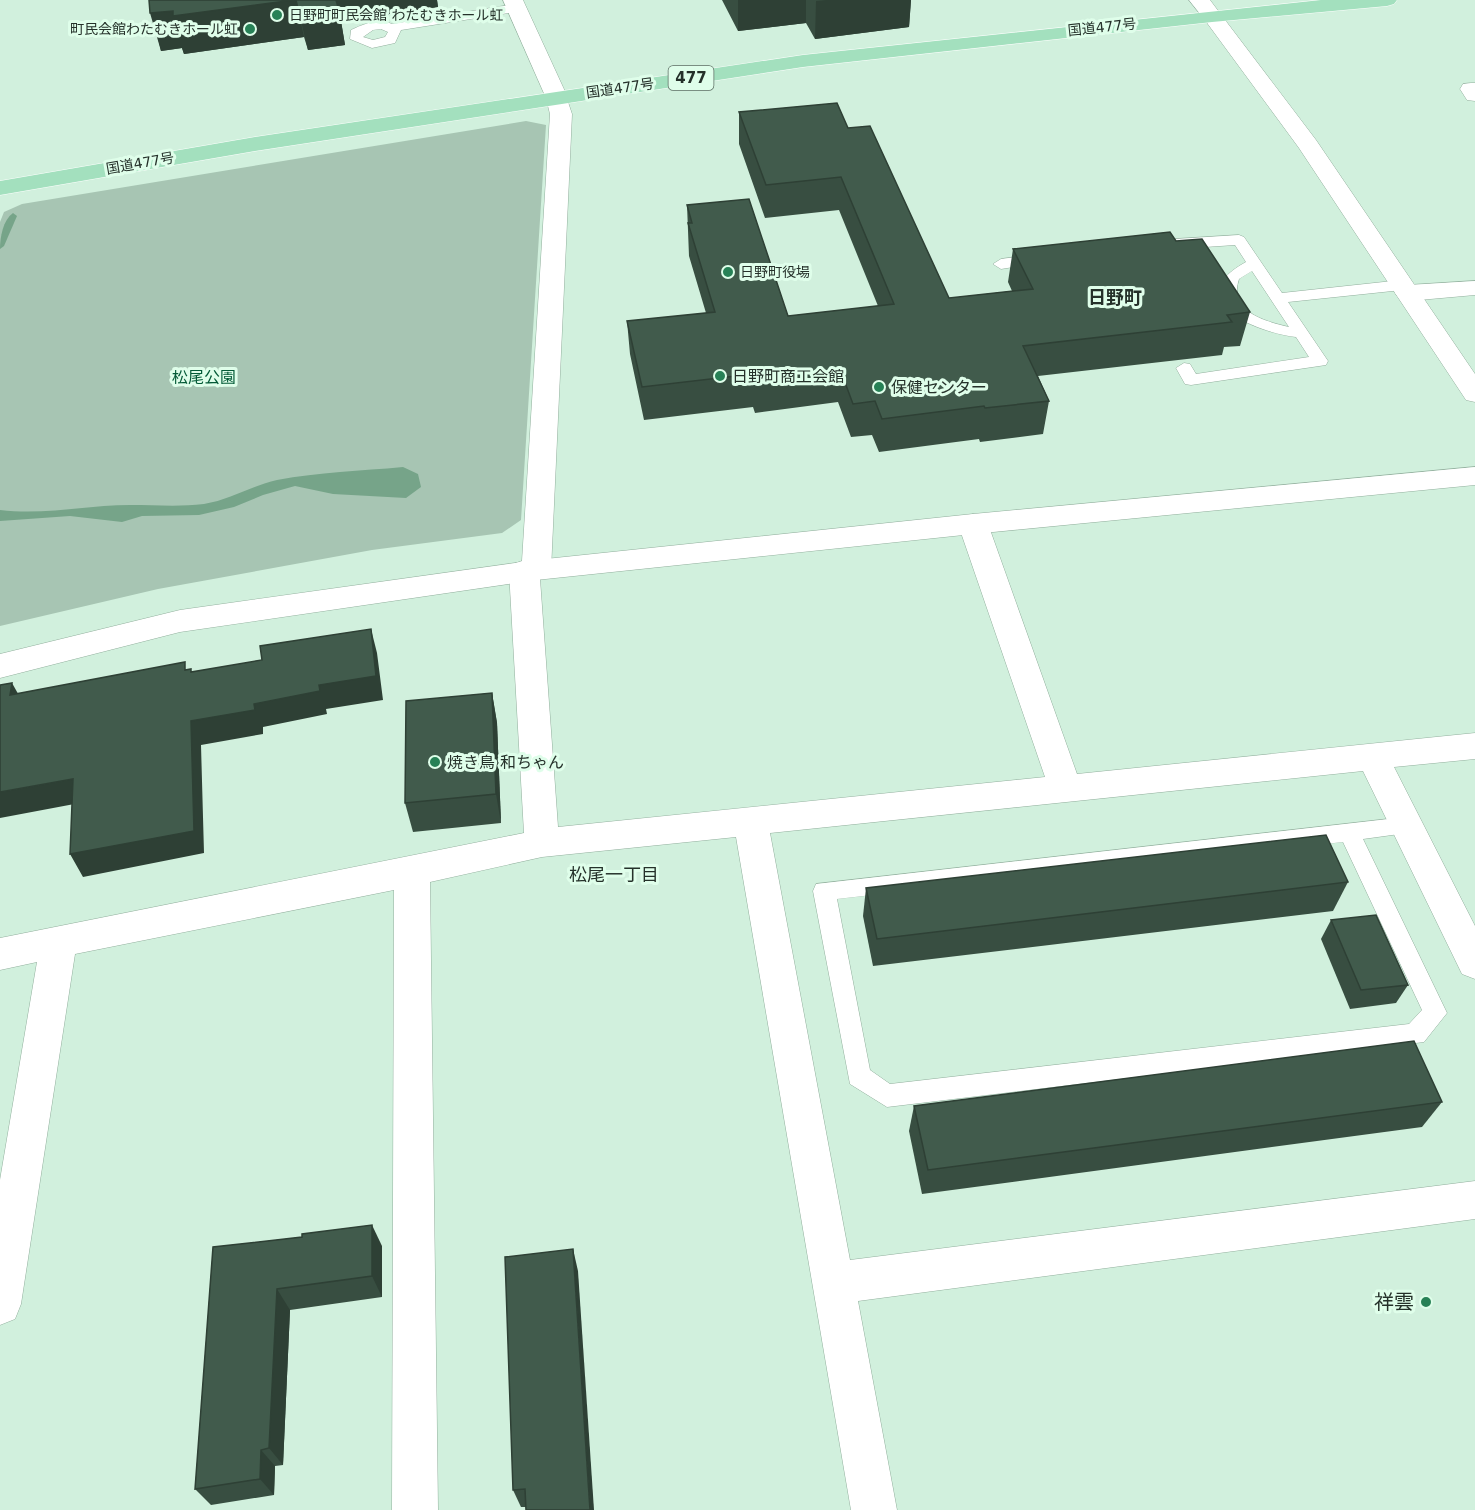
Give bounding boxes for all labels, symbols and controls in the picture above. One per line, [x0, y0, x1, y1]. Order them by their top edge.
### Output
place label: 日野町町民会館 わたむきホール虹 [289, 7, 503, 23]
marker: 日野町町民会館 わたむきホール虹 [270, 8, 284, 22]
street label: 国道477号 [1067, 15, 1137, 39]
place label: 町民会館わたむきホール虹 [70, 21, 238, 37]
marker: 町民会館わたむきホール虹 [243, 22, 257, 36]
road number: 477 [668, 66, 714, 90]
street label: 国道477号 [585, 75, 655, 101]
street label: 国道477号 [105, 149, 175, 177]
place label: 日野町役場 [740, 264, 810, 280]
marker: 日野町役場 [721, 265, 735, 279]
district label: 日野町 [1088, 287, 1142, 308]
place label: 日野町商工会館 [732, 367, 844, 386]
park label: 松尾公園 [172, 368, 236, 387]
marker: 日野町商工会館 [713, 369, 727, 383]
place label: 保健センター [891, 378, 987, 397]
marker: 保健センター [872, 380, 886, 394]
place label: 焼き鳥 和ちゃん [447, 753, 564, 772]
marker: 焼き鳥 和ちゃん [428, 755, 442, 769]
district label: 松尾一丁目 [569, 864, 659, 885]
place label: 祥雲 [1374, 1290, 1414, 1314]
marker: 祥雲 [1419, 1295, 1433, 1309]

